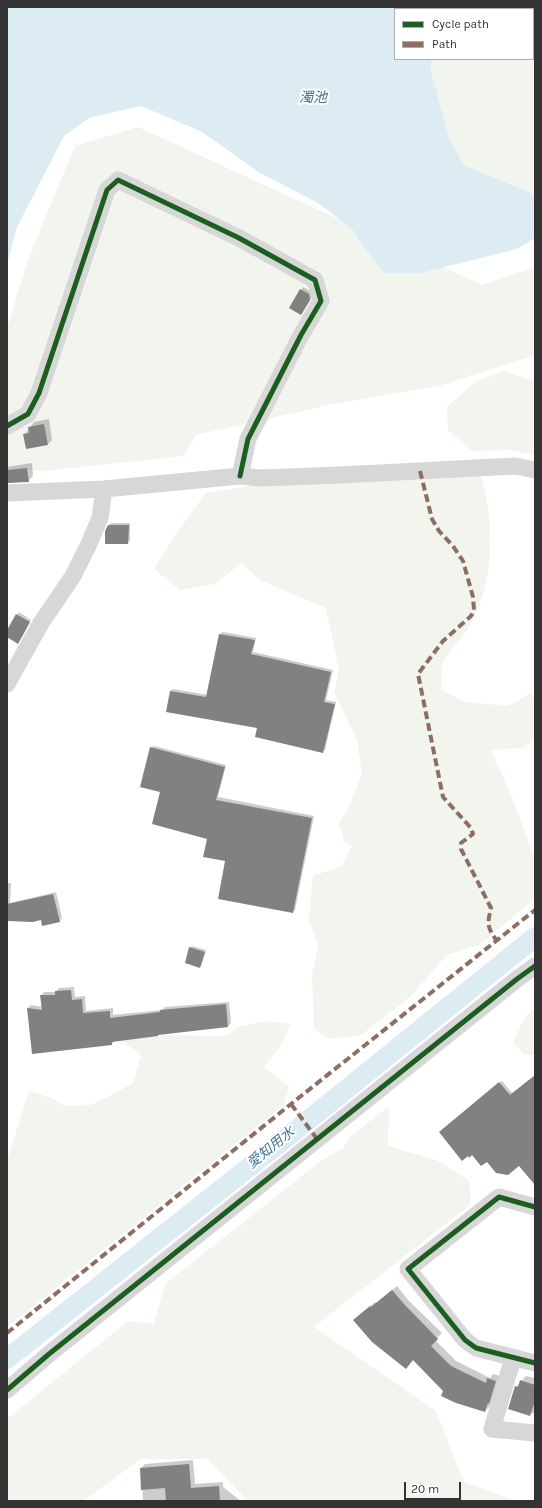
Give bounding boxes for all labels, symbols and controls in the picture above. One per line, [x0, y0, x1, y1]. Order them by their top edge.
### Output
legend [394, 8, 534, 60]
text: Cycle path [432, 17, 489, 31]
text: Path [432, 37, 457, 51]
water label: 濁池 [299, 90, 327, 106]
water label: 愛知用水 [244, 1124, 298, 1172]
scale bar [406, 1474, 463, 1500]
text: 20 m [411, 1482, 439, 1496]

